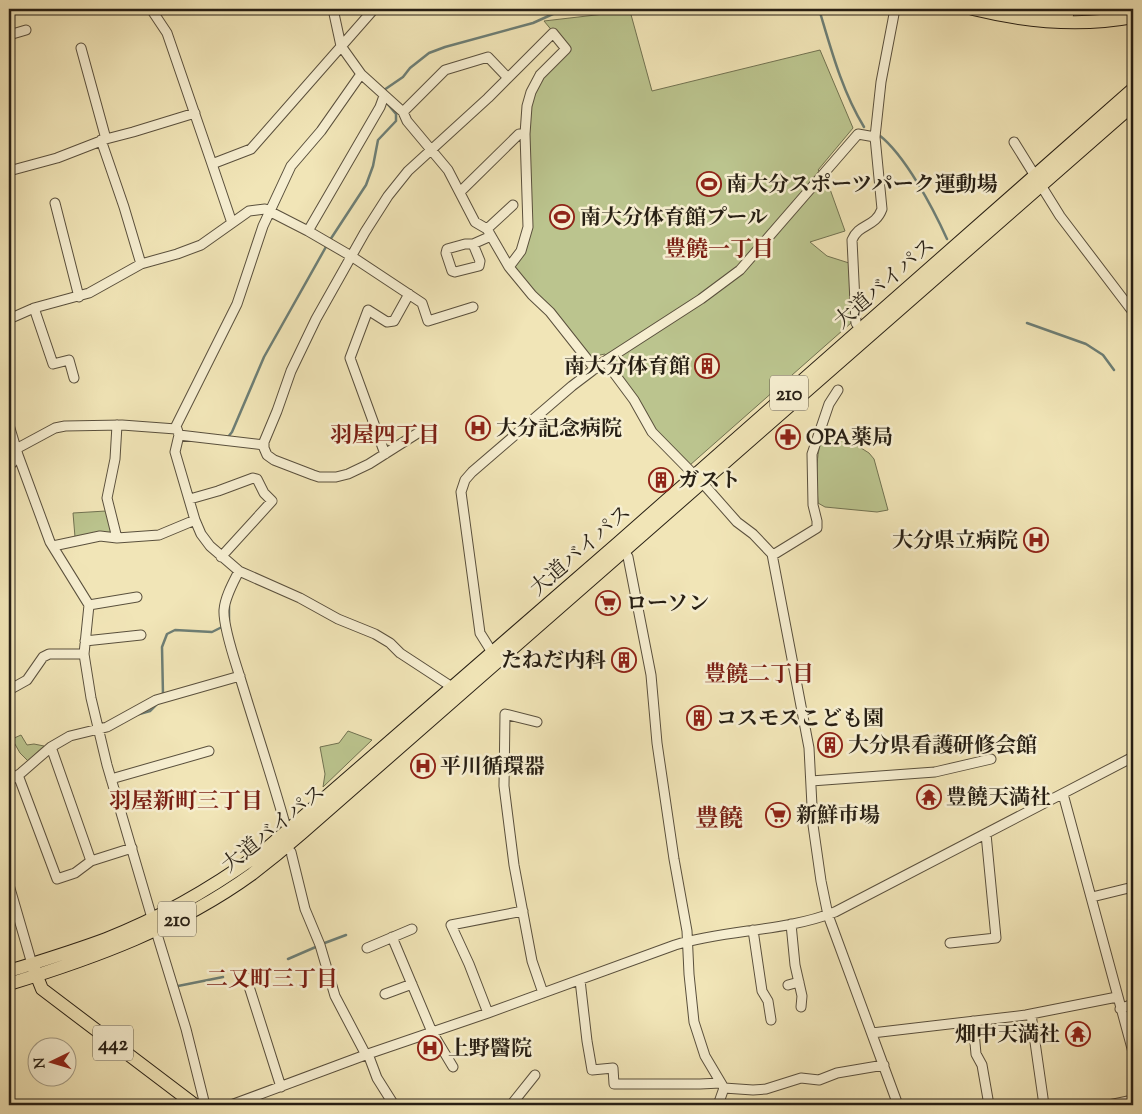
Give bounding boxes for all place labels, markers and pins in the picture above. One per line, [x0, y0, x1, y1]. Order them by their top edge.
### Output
sports icon: 南大分スポーツパーク運動場 [696, 171, 722, 197]
place label: 南大分スポーツパーク運動場 [726, 171, 998, 201]
sports icon: 南大分体育館プール [549, 204, 575, 230]
place label: 南大分体育館プール [580, 204, 768, 234]
place label: 南大分体育館 [564, 353, 690, 383]
building icon: 南大分体育館 [694, 353, 720, 379]
hospital icon: 大分記念病院 [465, 415, 491, 441]
place label: 大分記念病院 [496, 415, 622, 445]
pharmacy icon: OPA薬局 [775, 424, 801, 450]
place label: OPA薬局 [806, 424, 893, 454]
building icon: ガスト [648, 467, 674, 493]
place label: ガスト [678, 467, 741, 497]
place label: 大分県立病院 [892, 527, 1018, 557]
hospital icon: 大分県立病院 [1023, 527, 1049, 553]
supermarket icon: ローソン [595, 590, 621, 616]
place label: ローソン [626, 590, 709, 620]
place label: たねだ内科 [501, 647, 606, 677]
building icon: たねだ内科 [611, 647, 637, 673]
building icon: コスモスこども園 [686, 705, 712, 731]
place label: コスモスこども園 [716, 705, 884, 735]
building icon: 大分県看護研修会館 [817, 732, 843, 758]
place label: 大分県看護研修会館 [848, 732, 1037, 762]
hospital icon: 平川循環器 [410, 753, 436, 779]
place label: 平川循環器 [440, 753, 545, 783]
temple icon: 豊饒天満社 [916, 784, 942, 810]
place label: 豊饒天満社 [946, 784, 1051, 814]
supermarket icon: 新鮮市場 [765, 802, 791, 828]
place label: 新鮮市場 [796, 802, 880, 832]
place label: 畑中天満社 [955, 1021, 1060, 1051]
temple icon: 畑中天満社 [1065, 1021, 1091, 1047]
hospital icon: 上野醫院 [417, 1035, 443, 1061]
place label: 上野醫院 [448, 1035, 532, 1065]

